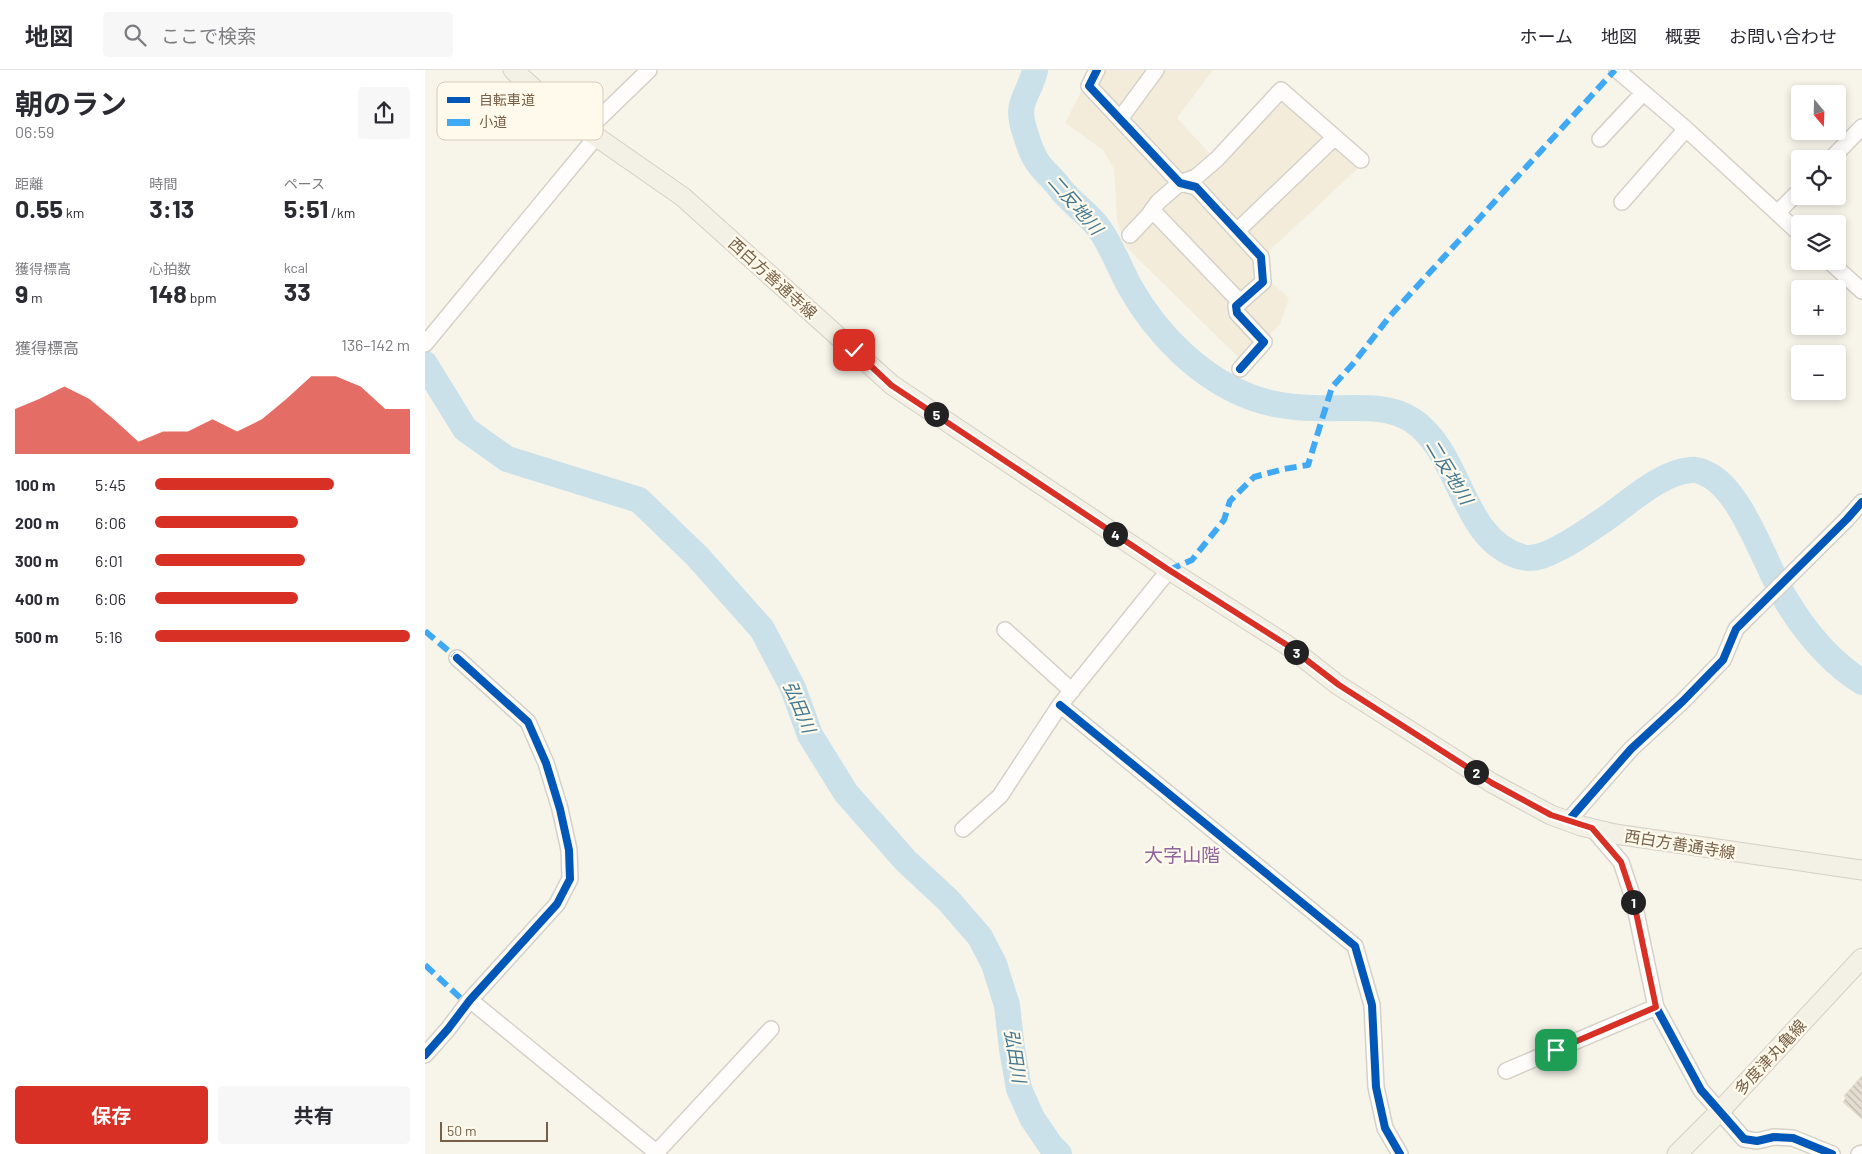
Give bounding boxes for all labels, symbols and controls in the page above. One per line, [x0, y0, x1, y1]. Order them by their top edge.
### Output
search box [103, 12, 453, 57]
text: 地図 [25, 21, 73, 50]
icon: search [121, 21, 149, 49]
text: ここで検索 [161, 24, 256, 47]
text: ホーム [1520, 25, 1573, 47]
text: 地図 [1601, 25, 1637, 47]
text: 概要 [1665, 25, 1701, 47]
text: お問い合わせ [1729, 25, 1837, 47]
legend [437, 82, 603, 140]
north arrow [1791, 85, 1846, 140]
map controls [1791, 85, 1846, 400]
text: 朝のラン [15, 86, 127, 120]
button: share [358, 87, 410, 139]
text: 自転車道 [479, 91, 535, 108]
text: 小道 [479, 113, 507, 130]
text: 06:59 [15, 122, 54, 141]
button: locate [1791, 150, 1846, 205]
water label: 二反地川 [1044, 170, 1109, 240]
text: 距離 [15, 175, 43, 192]
text: 時間 [149, 175, 177, 192]
text: ペース [284, 175, 325, 192]
text: 0.55 [15, 193, 63, 223]
text: 3:13 [149, 193, 194, 223]
text: 5:51 [284, 193, 328, 223]
text: km [63, 204, 84, 221]
text: /km [328, 204, 355, 221]
button: layers [1791, 215, 1846, 270]
street label: 西白方善通寺線 [725, 233, 821, 322]
text: kcal [284, 259, 308, 276]
text: 獲得標高 [15, 260, 71, 277]
text: 心拍数 [149, 260, 191, 277]
text: 33 [284, 276, 311, 306]
text: 9 [15, 278, 28, 308]
text: 148 [149, 278, 187, 308]
button: + [1791, 280, 1846, 335]
text: m [28, 289, 43, 306]
text: bpm [187, 289, 217, 306]
pin [833, 329, 875, 371]
text: 136–142 m [341, 335, 410, 354]
icon: check [840, 336, 868, 364]
text: 獲得標高 [15, 338, 79, 357]
button: − [1791, 345, 1846, 400]
pin: 5 [923, 402, 949, 426]
text: 5 [933, 406, 940, 423]
water label: 二反地川 [1422, 435, 1479, 510]
text: 100 m [15, 475, 55, 494]
text: 5:45 [95, 475, 126, 494]
text: 200 m [15, 513, 59, 532]
text: 6:06 [95, 513, 126, 532]
pin: 4 [1103, 522, 1127, 546]
text: 4 [1111, 526, 1120, 543]
text: 300 m [15, 551, 58, 570]
text: 6:01 [95, 551, 123, 570]
text: 400 m [15, 589, 59, 608]
text: 6:06 [95, 589, 126, 608]
text: 500 m [15, 627, 58, 646]
text: 5:16 [95, 627, 123, 646]
pin: 3 [1283, 640, 1309, 664]
text: 3 [1293, 644, 1300, 661]
water label: 弘田川 [779, 677, 821, 738]
pin: 2 [1463, 760, 1489, 784]
text: 2 [1473, 764, 1480, 781]
street label: 西白方善通寺線 [1623, 825, 1737, 862]
district label: 大字山階 [1144, 843, 1220, 866]
pin: 1 [1621, 890, 1645, 914]
text: 1 [1631, 894, 1636, 911]
street label: 多度津丸亀線 [1730, 1015, 1809, 1098]
water label: 弘田川 [1001, 1027, 1031, 1086]
pin [1535, 1029, 1577, 1071]
icon: arrive [1542, 1036, 1570, 1064]
button: 保存 [15, 1086, 208, 1144]
button: 共有 [218, 1086, 410, 1144]
scale bar [440, 1119, 547, 1142]
text: 50 m [447, 1122, 476, 1139]

